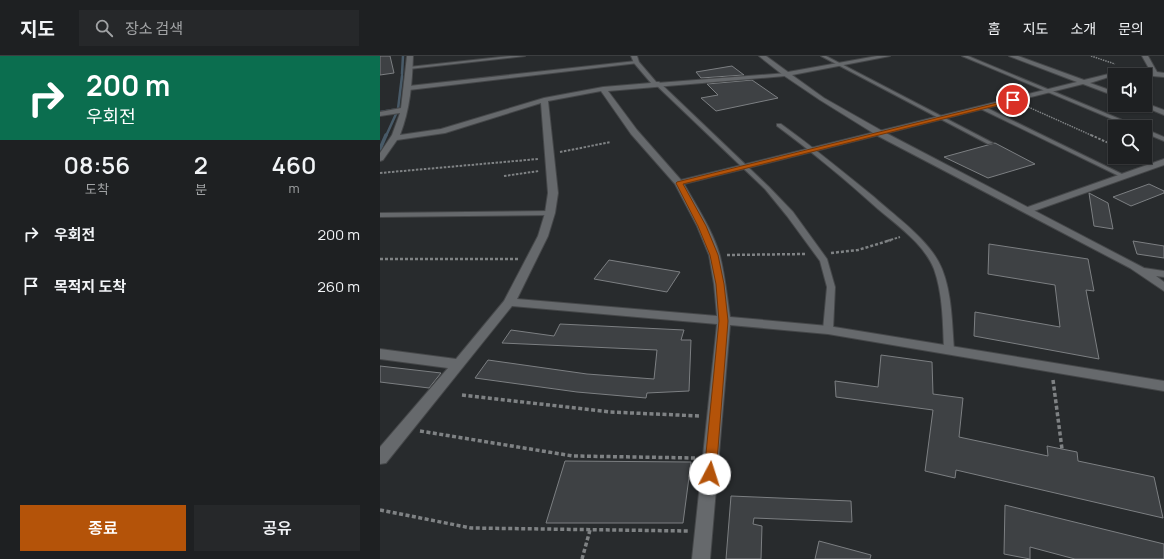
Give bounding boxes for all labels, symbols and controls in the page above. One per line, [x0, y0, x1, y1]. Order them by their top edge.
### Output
search box [79, 10, 359, 46]
text: 지도 [20, 16, 55, 42]
icon: search [93, 17, 115, 39]
text: 장소 검색 [125, 18, 183, 39]
text: 홈 [988, 19, 1001, 38]
text: 지도 [1023, 19, 1048, 38]
text: 소개 [1070, 19, 1096, 38]
text: 문의 [1118, 19, 1144, 38]
text: 200 m [86, 66, 170, 104]
map controls [1108, 68, 1152, 164]
button: sound [1108, 68, 1152, 112]
icon: right [20, 72, 72, 124]
pin [996, 83, 1030, 117]
icon: arrive [1002, 89, 1024, 111]
text: 우회전 [86, 104, 136, 128]
button: search [1108, 120, 1152, 164]
text: 08:56 [64, 148, 130, 181]
text: 2 [194, 148, 208, 181]
text: 460 [272, 148, 316, 181]
text: m [288, 179, 299, 197]
text: 도착 [85, 180, 109, 198]
text: 분 [195, 180, 207, 198]
icon: right [20, 223, 42, 245]
text: 우회전 [54, 224, 95, 245]
text: 200 m [317, 224, 360, 245]
icon: arrive [20, 275, 42, 297]
text: 목적지 도착 [54, 276, 126, 297]
text: 260 m [317, 276, 360, 297]
position arrow [689, 453, 731, 495]
button: 종료 [20, 505, 186, 551]
button: 공유 [194, 505, 360, 551]

